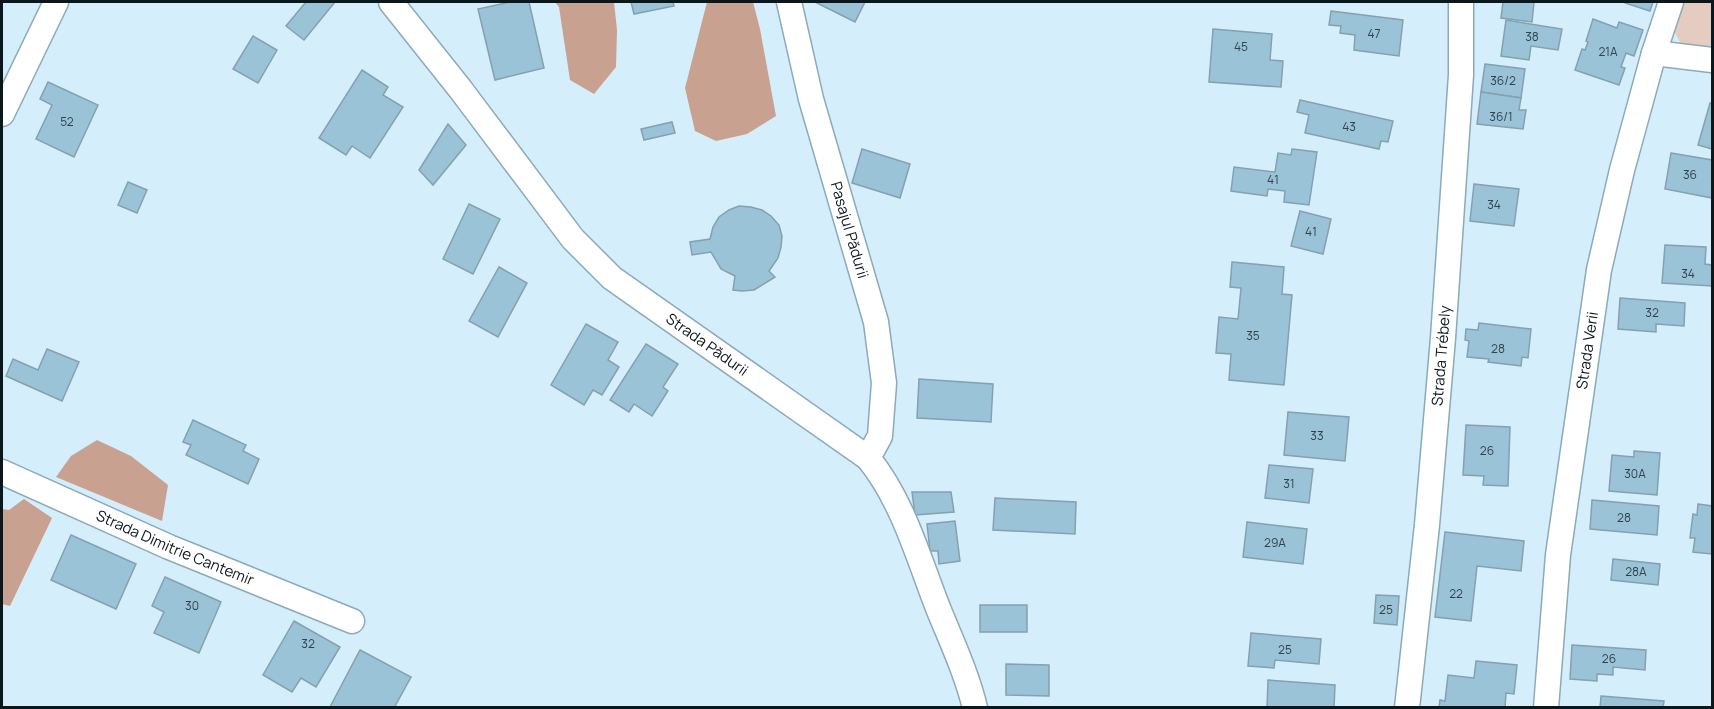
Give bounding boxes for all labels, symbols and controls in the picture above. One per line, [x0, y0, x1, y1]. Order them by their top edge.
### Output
house number: 47 [1367, 25, 1381, 42]
house number: 38 [1525, 28, 1539, 45]
house number: 45 [1234, 38, 1248, 55]
house number: 21A [1598, 43, 1618, 60]
house number: 36/2 [1490, 72, 1516, 89]
house number: 36/1 [1489, 108, 1513, 125]
house number: 52 [60, 113, 74, 130]
house number: 43 [1342, 118, 1356, 135]
house number: 36 [1683, 166, 1697, 183]
house number: 41 [1267, 171, 1279, 188]
street label: Pasajul Pădurii [826, 179, 874, 281]
house number: 34 [1487, 196, 1501, 213]
house number: 41 [1305, 223, 1317, 240]
house number: 34 [1681, 265, 1695, 282]
house number: 32 [1645, 304, 1659, 321]
street label: Strada Trébely [1426, 305, 1455, 407]
street label: Strada Pădurii [662, 308, 753, 381]
street label: Strada Verii [1571, 310, 1603, 391]
house number: 35 [1246, 327, 1260, 344]
house number: 28 [1491, 340, 1505, 357]
house number: 33 [1310, 427, 1324, 444]
house number: 26 [1480, 442, 1494, 459]
house number: 30A [1624, 465, 1646, 482]
house number: 31 [1283, 475, 1295, 492]
street label: Strada Dimitrie Cantemir [93, 505, 258, 590]
house number: 28 [1617, 509, 1631, 526]
house number: 29A [1264, 534, 1286, 551]
house number: 28A [1625, 563, 1647, 580]
house number: 22 [1449, 585, 1463, 602]
house number: 30 [185, 597, 199, 614]
house number: 25 [1379, 601, 1393, 618]
house number: 32 [301, 635, 315, 652]
house number: 25 [1278, 641, 1292, 658]
house number: 26 [1602, 650, 1616, 667]

